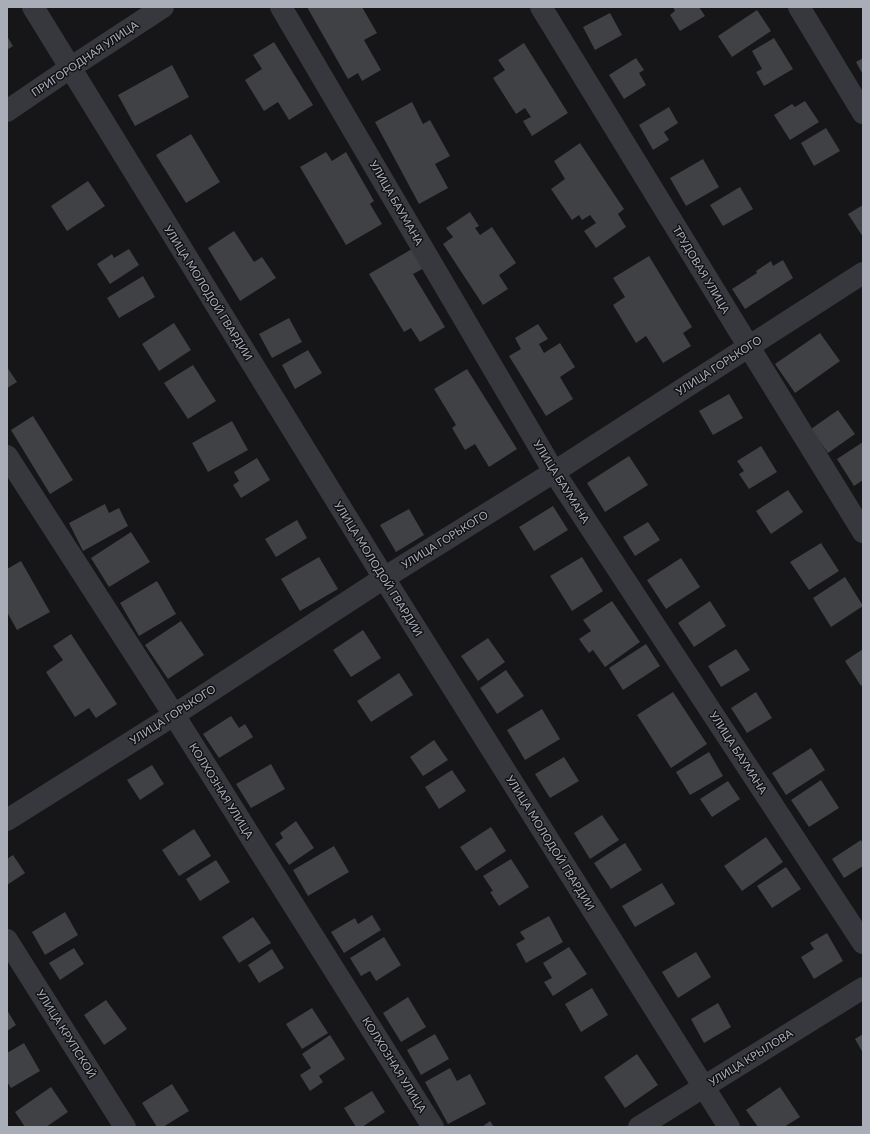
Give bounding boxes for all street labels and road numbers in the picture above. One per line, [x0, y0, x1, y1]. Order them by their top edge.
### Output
street label: ПРИГОРОДНАЯ УЛИЦА [29, 18, 141, 100]
street label: УЛИЦА БАУМАНА [366, 158, 426, 248]
street label: УЛИЦА МОЛОДОЙ ГВАРДИИ [161, 223, 255, 363]
street label: ТРУДОВАЯ УЛИЦА [670, 224, 732, 316]
street label: УЛИЦА ГОРЬКОГО [674, 333, 764, 399]
street label: УЛИЦА БАУМАНА [530, 438, 592, 526]
street label: УЛИЦА МОЛОДОЙ ГВАРДИИ [331, 499, 425, 639]
street label: УЛИЦА ГОРЬКОГО [399, 508, 491, 572]
street label: УЛИЦА ГОРЬКОГО [128, 682, 218, 748]
street label: УЛИЦА БАУМАНА [706, 709, 770, 797]
street label: КОЛХОЗНАЯ УЛИЦА [186, 741, 256, 841]
street label: УЛИЦА МОЛОДОЙ ГВАРДИИ [503, 773, 597, 913]
street label: УЛИЦА КРУПСКОЙ [33, 987, 99, 1081]
street label: КОЛХОЗНАЯ УЛИЦА [359, 1015, 429, 1115]
street label: УЛИЦА КРЫЛОВА [707, 1027, 795, 1089]

